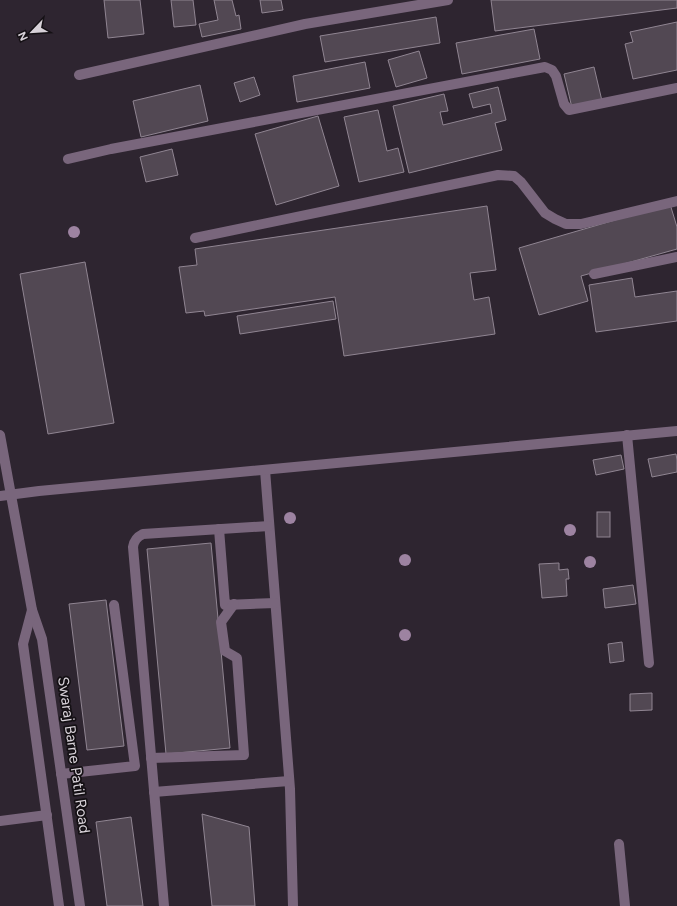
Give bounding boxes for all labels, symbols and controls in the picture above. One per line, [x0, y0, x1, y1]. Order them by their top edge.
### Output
north arrow [12, 12, 52, 52]
text: N [16, 29, 31, 43]
street label: Swaraj Barne Patil Road [54, 676, 94, 834]

